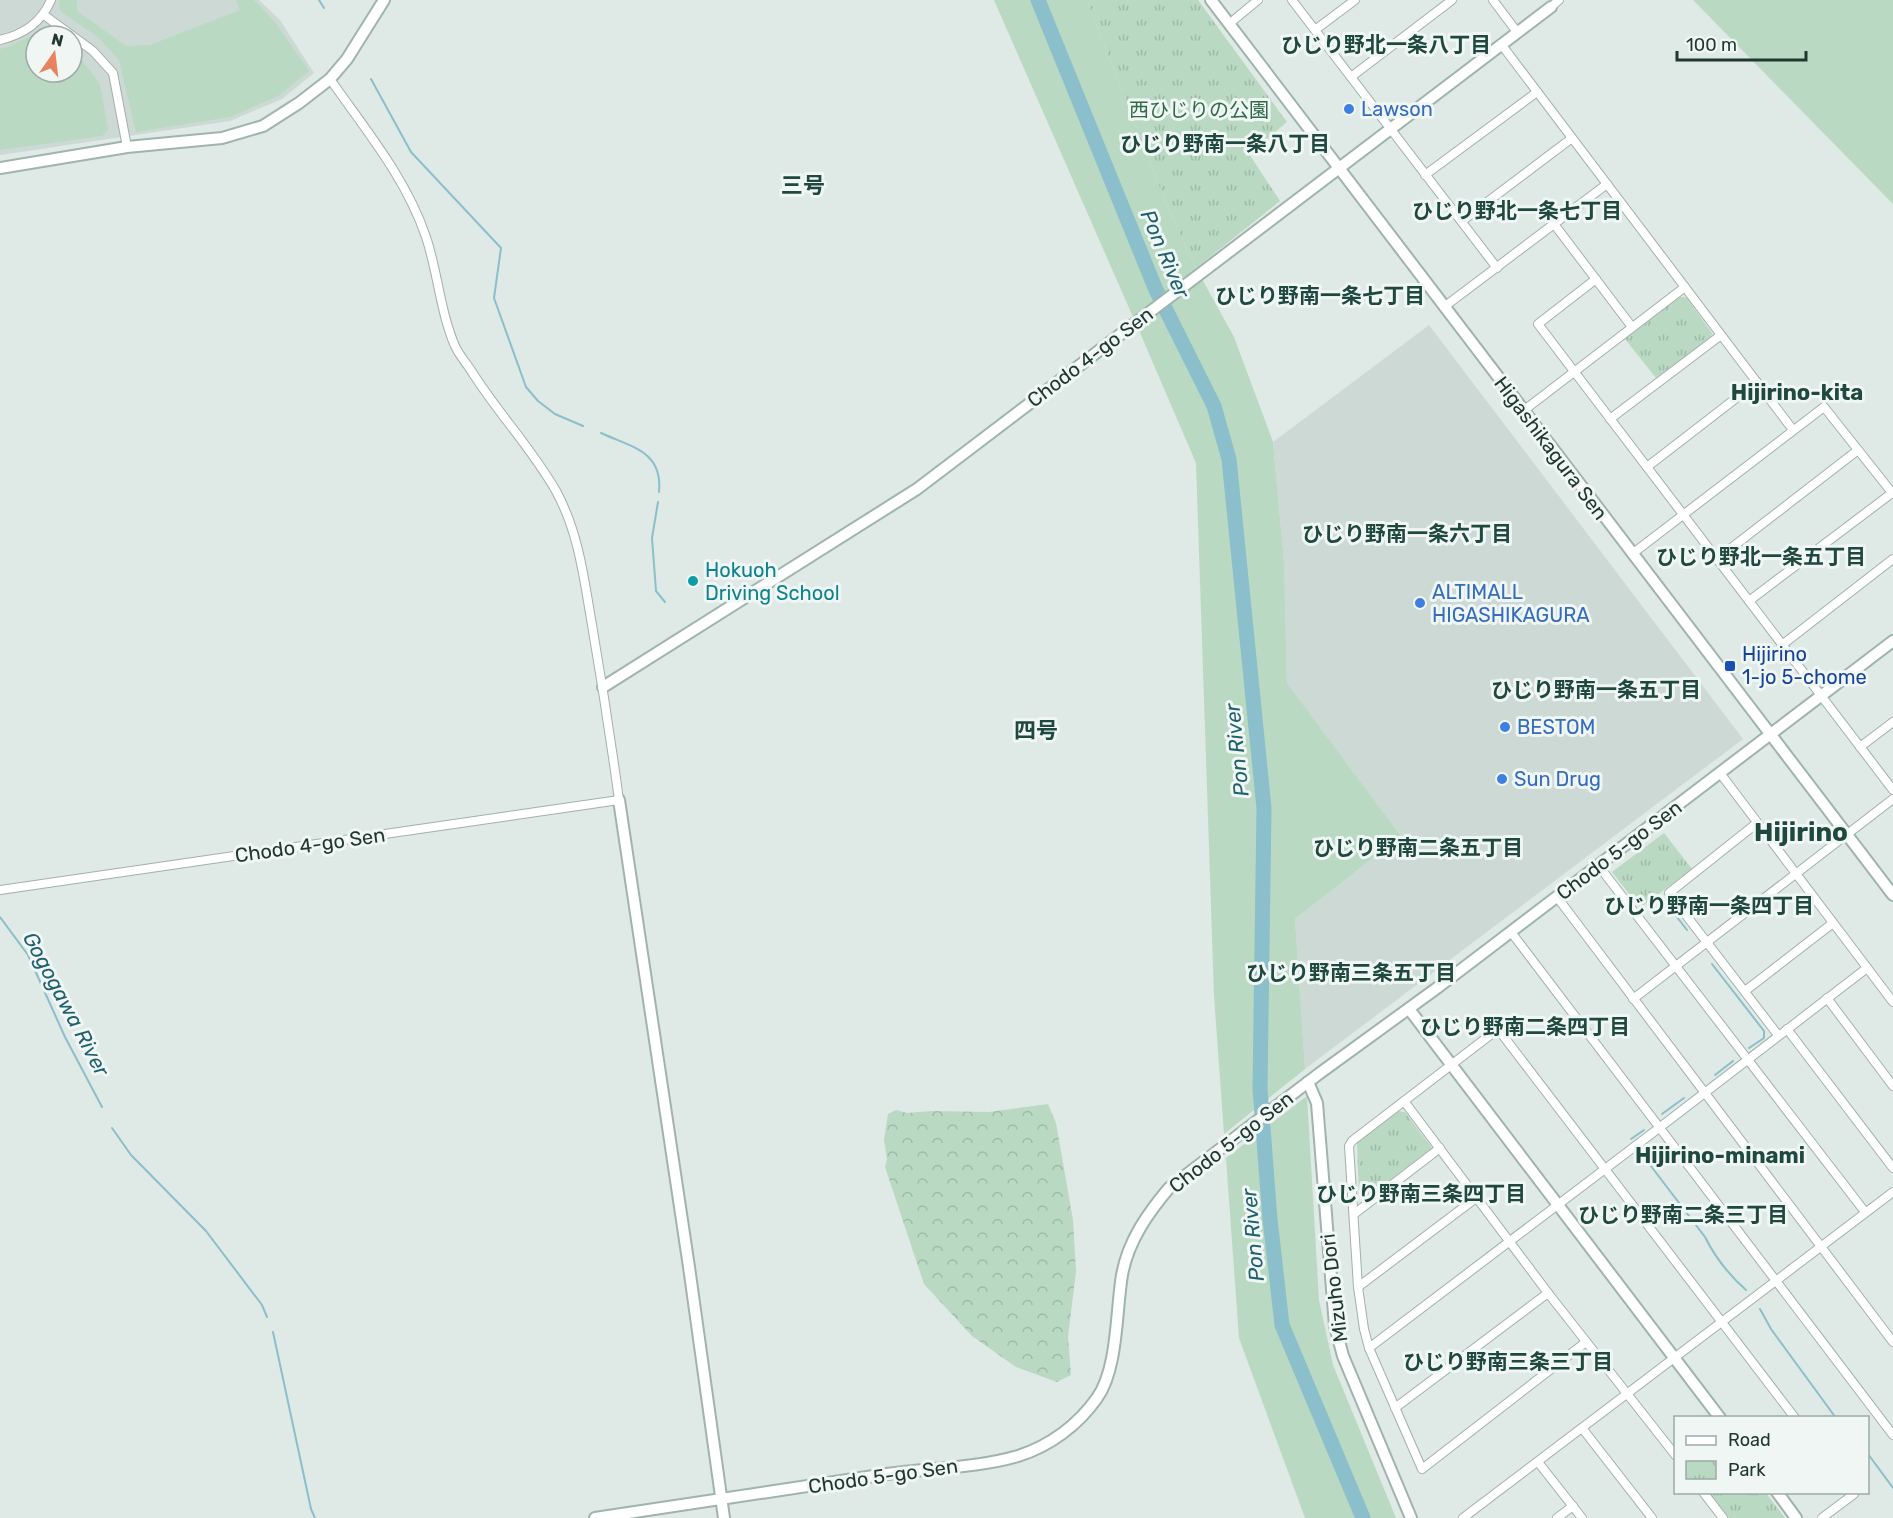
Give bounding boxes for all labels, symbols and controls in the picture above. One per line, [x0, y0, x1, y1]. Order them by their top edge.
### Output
north arrow [24, 24, 84, 84]
scale bar [1677, 24, 1806, 62]
text: N [50, 29, 65, 51]
district label: ひじり野北一条八丁目 [1281, 32, 1491, 57]
text: 100 m [1686, 34, 1737, 56]
place label: Lawson [1361, 97, 1433, 121]
park label: 西ひじりの公園 [1129, 98, 1269, 122]
marker: Lawson [1342, 102, 1356, 116]
district label: ひじり野南一条八丁目 [1120, 131, 1330, 156]
district label: 三号 [781, 172, 825, 199]
district label: ひじり野北一条七丁目 [1412, 198, 1622, 223]
water label: Pon River [1136, 206, 1196, 303]
district label: ひじり野南一条七丁目 [1215, 283, 1425, 308]
street label: Chodo 4-go Sen [1022, 302, 1158, 412]
street label: Higashikagura Sen [1489, 371, 1613, 525]
district label: Hijirino-kita [1731, 379, 1863, 406]
district label: ひじり野南一条六丁目 [1302, 521, 1512, 546]
district label: ひじり野北一条五丁目 [1656, 544, 1866, 569]
place label: Hokuoh Driving School [705, 558, 840, 605]
marker: Hokuoh Driving School [686, 574, 700, 588]
place label: ALTIMALL HIGASHIKAGURA [1432, 580, 1590, 627]
marker: ALTIMALL HIGASHIKAGURA [1413, 596, 1427, 610]
place label: Hijirino 1-jo 5-chome [1742, 642, 1867, 689]
marker: Hijirino 1-jo 5-chome [1723, 659, 1737, 673]
district label: ひじり野南一条五丁目 [1491, 677, 1701, 702]
water label: Pon River [1219, 701, 1254, 798]
place label: BESTOM [1517, 715, 1595, 739]
district label: 四号 [1014, 717, 1058, 744]
marker: BESTOM [1498, 720, 1512, 734]
place label: Sun Drug [1514, 767, 1601, 791]
marker: Sun Drug [1495, 772, 1509, 786]
street label: Chodo 5-go Sen [1552, 795, 1686, 905]
district label: Hijirino [1754, 817, 1848, 848]
street label: Chodo 4-go Sen [233, 823, 387, 867]
district label: ひじり野南二条五丁目 [1313, 835, 1523, 860]
district label: ひじり野南一条四丁目 [1604, 893, 1814, 918]
water label: Gogogawa River [18, 927, 115, 1081]
district label: ひじり野南三条五丁目 [1246, 960, 1456, 985]
district label: ひじり野南二条四丁目 [1420, 1014, 1630, 1039]
street label: Chodo 5-go Sen [1164, 1086, 1298, 1198]
district label: Hijirino-minami [1635, 1142, 1805, 1169]
district label: ひじり野南三条四丁目 [1316, 1181, 1526, 1206]
water label: Pon River [1236, 1187, 1269, 1283]
district label: ひじり野南二条三丁目 [1578, 1202, 1788, 1227]
street label: Mizuho Dori [1315, 1232, 1353, 1344]
district label: ひじり野南三条三丁目 [1403, 1349, 1613, 1374]
legend [1674, 1416, 1869, 1494]
text: Road [1728, 1429, 1771, 1451]
street label: Chodo 5-go Sen [807, 1454, 959, 1498]
text: Park [1728, 1459, 1766, 1481]

